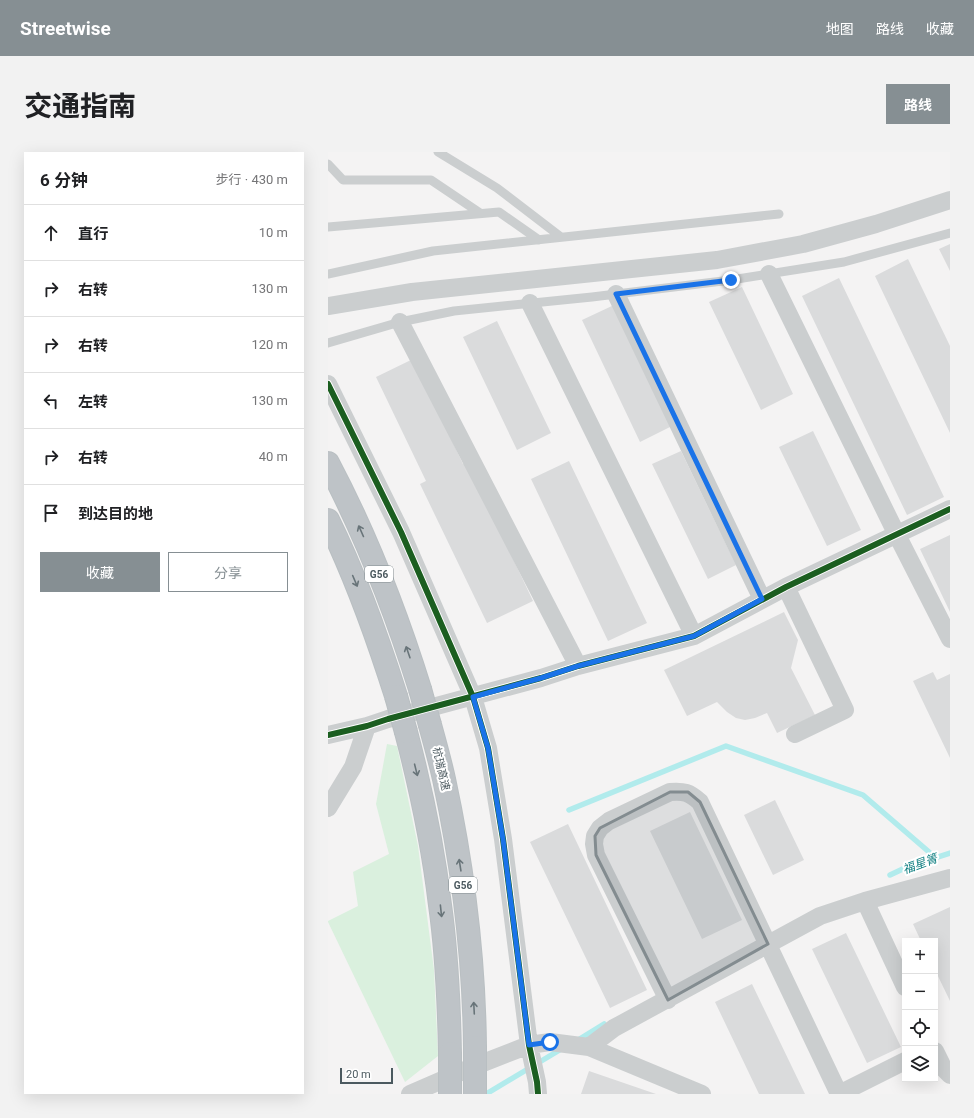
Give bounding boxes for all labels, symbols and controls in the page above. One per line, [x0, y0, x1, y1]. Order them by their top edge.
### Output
text: Streetwise [20, 17, 111, 40]
text: 地图 [826, 21, 854, 37]
text: 路线 [876, 21, 904, 37]
text: 收藏 [926, 21, 954, 37]
button: 路线 [886, 84, 950, 124]
text: 交通指南 [24, 90, 136, 123]
text: 6 分钟 [40, 170, 88, 190]
text: 步行 · 430 m [216, 172, 288, 187]
icon: ahead [40, 222, 62, 244]
text: 直行 [78, 225, 108, 243]
text: 10 m [259, 225, 288, 240]
route end [722, 271, 740, 289]
icon: right [40, 278, 62, 300]
text: 右转 [78, 281, 108, 299]
text: 130 m [251, 281, 288, 296]
icon: right [40, 334, 62, 356]
text: 右转 [78, 337, 108, 355]
text: 120 m [251, 337, 288, 352]
icon: left [40, 390, 62, 412]
text: 左转 [78, 393, 108, 411]
text: 130 m [251, 393, 288, 408]
icon: right [40, 446, 62, 468]
text: 右转 [78, 449, 108, 467]
text: 40 m [259, 449, 288, 464]
icon: arrive [40, 502, 62, 524]
text: 到达目的地 [78, 505, 153, 523]
one-way arrow [357, 525, 364, 537]
button: 收藏 [40, 552, 160, 592]
button: 分享 [168, 552, 288, 592]
road number: G56 [365, 566, 393, 582]
one-way arrow [352, 575, 359, 587]
one-way arrow [404, 646, 412, 658]
street label: 杭瑞高速 [430, 746, 452, 792]
one-way arrow [412, 763, 420, 776]
water label: 福星箐 [901, 851, 941, 877]
one-way arrow [456, 859, 464, 872]
road number: G56 [449, 877, 477, 893]
one-way arrow [437, 904, 445, 917]
map controls [902, 938, 938, 1082]
button: + [902, 938, 938, 974]
button: − [902, 974, 938, 1010]
one-way arrow [471, 1002, 478, 1015]
button: locate [902, 1010, 938, 1046]
route start [541, 1033, 559, 1051]
button: layers [902, 1046, 938, 1082]
scale bar [340, 1066, 393, 1085]
text: 20 m [346, 1068, 371, 1081]

